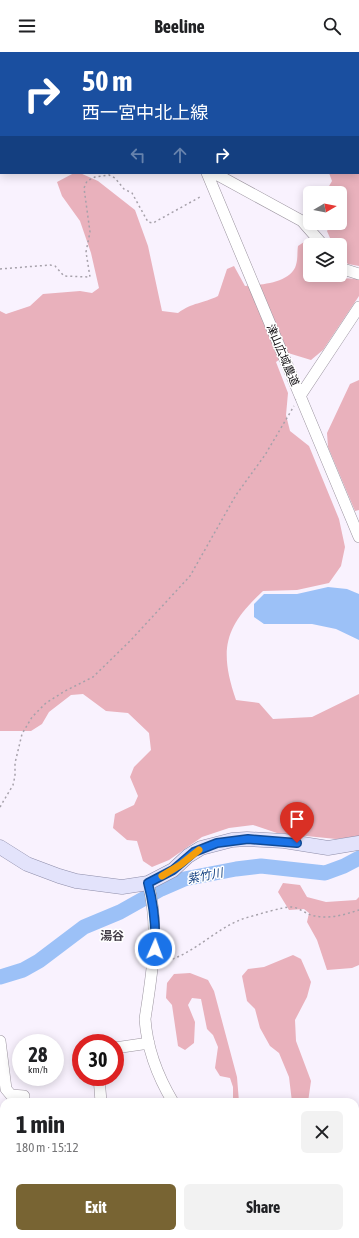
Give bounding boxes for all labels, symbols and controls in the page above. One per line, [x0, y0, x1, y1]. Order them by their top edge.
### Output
icon: menu [16, 15, 38, 37]
icon: search [321, 15, 343, 37]
text: Beeline [154, 16, 205, 37]
text: 50 m [82, 65, 132, 97]
icon: right [16, 68, 68, 120]
text: 西一宮中北上線 [82, 102, 208, 123]
icon: left [127, 144, 149, 166]
icon: ahead [169, 144, 191, 166]
icon: right [211, 144, 233, 166]
north arrow [303, 186, 347, 230]
map controls [303, 186, 347, 282]
button: layers [303, 238, 347, 282]
street label: 津山広域農道 [265, 322, 301, 388]
pin [280, 802, 314, 843]
icon: arrive [286, 808, 308, 830]
water label: 紫竹川 [186, 865, 226, 886]
position arrow [134, 928, 176, 970]
district label: 湯谷 [100, 929, 124, 943]
speed limit sign: 30 [72, 1034, 124, 1086]
text: 28 [29, 1043, 47, 1066]
text: km/h [28, 1064, 48, 1075]
text: 1 min [16, 1111, 65, 1138]
button: close [301, 1111, 343, 1153]
text: 180 m · 15:12 [16, 1140, 79, 1155]
button: Exit [16, 1184, 176, 1230]
button: Share [184, 1184, 343, 1230]

